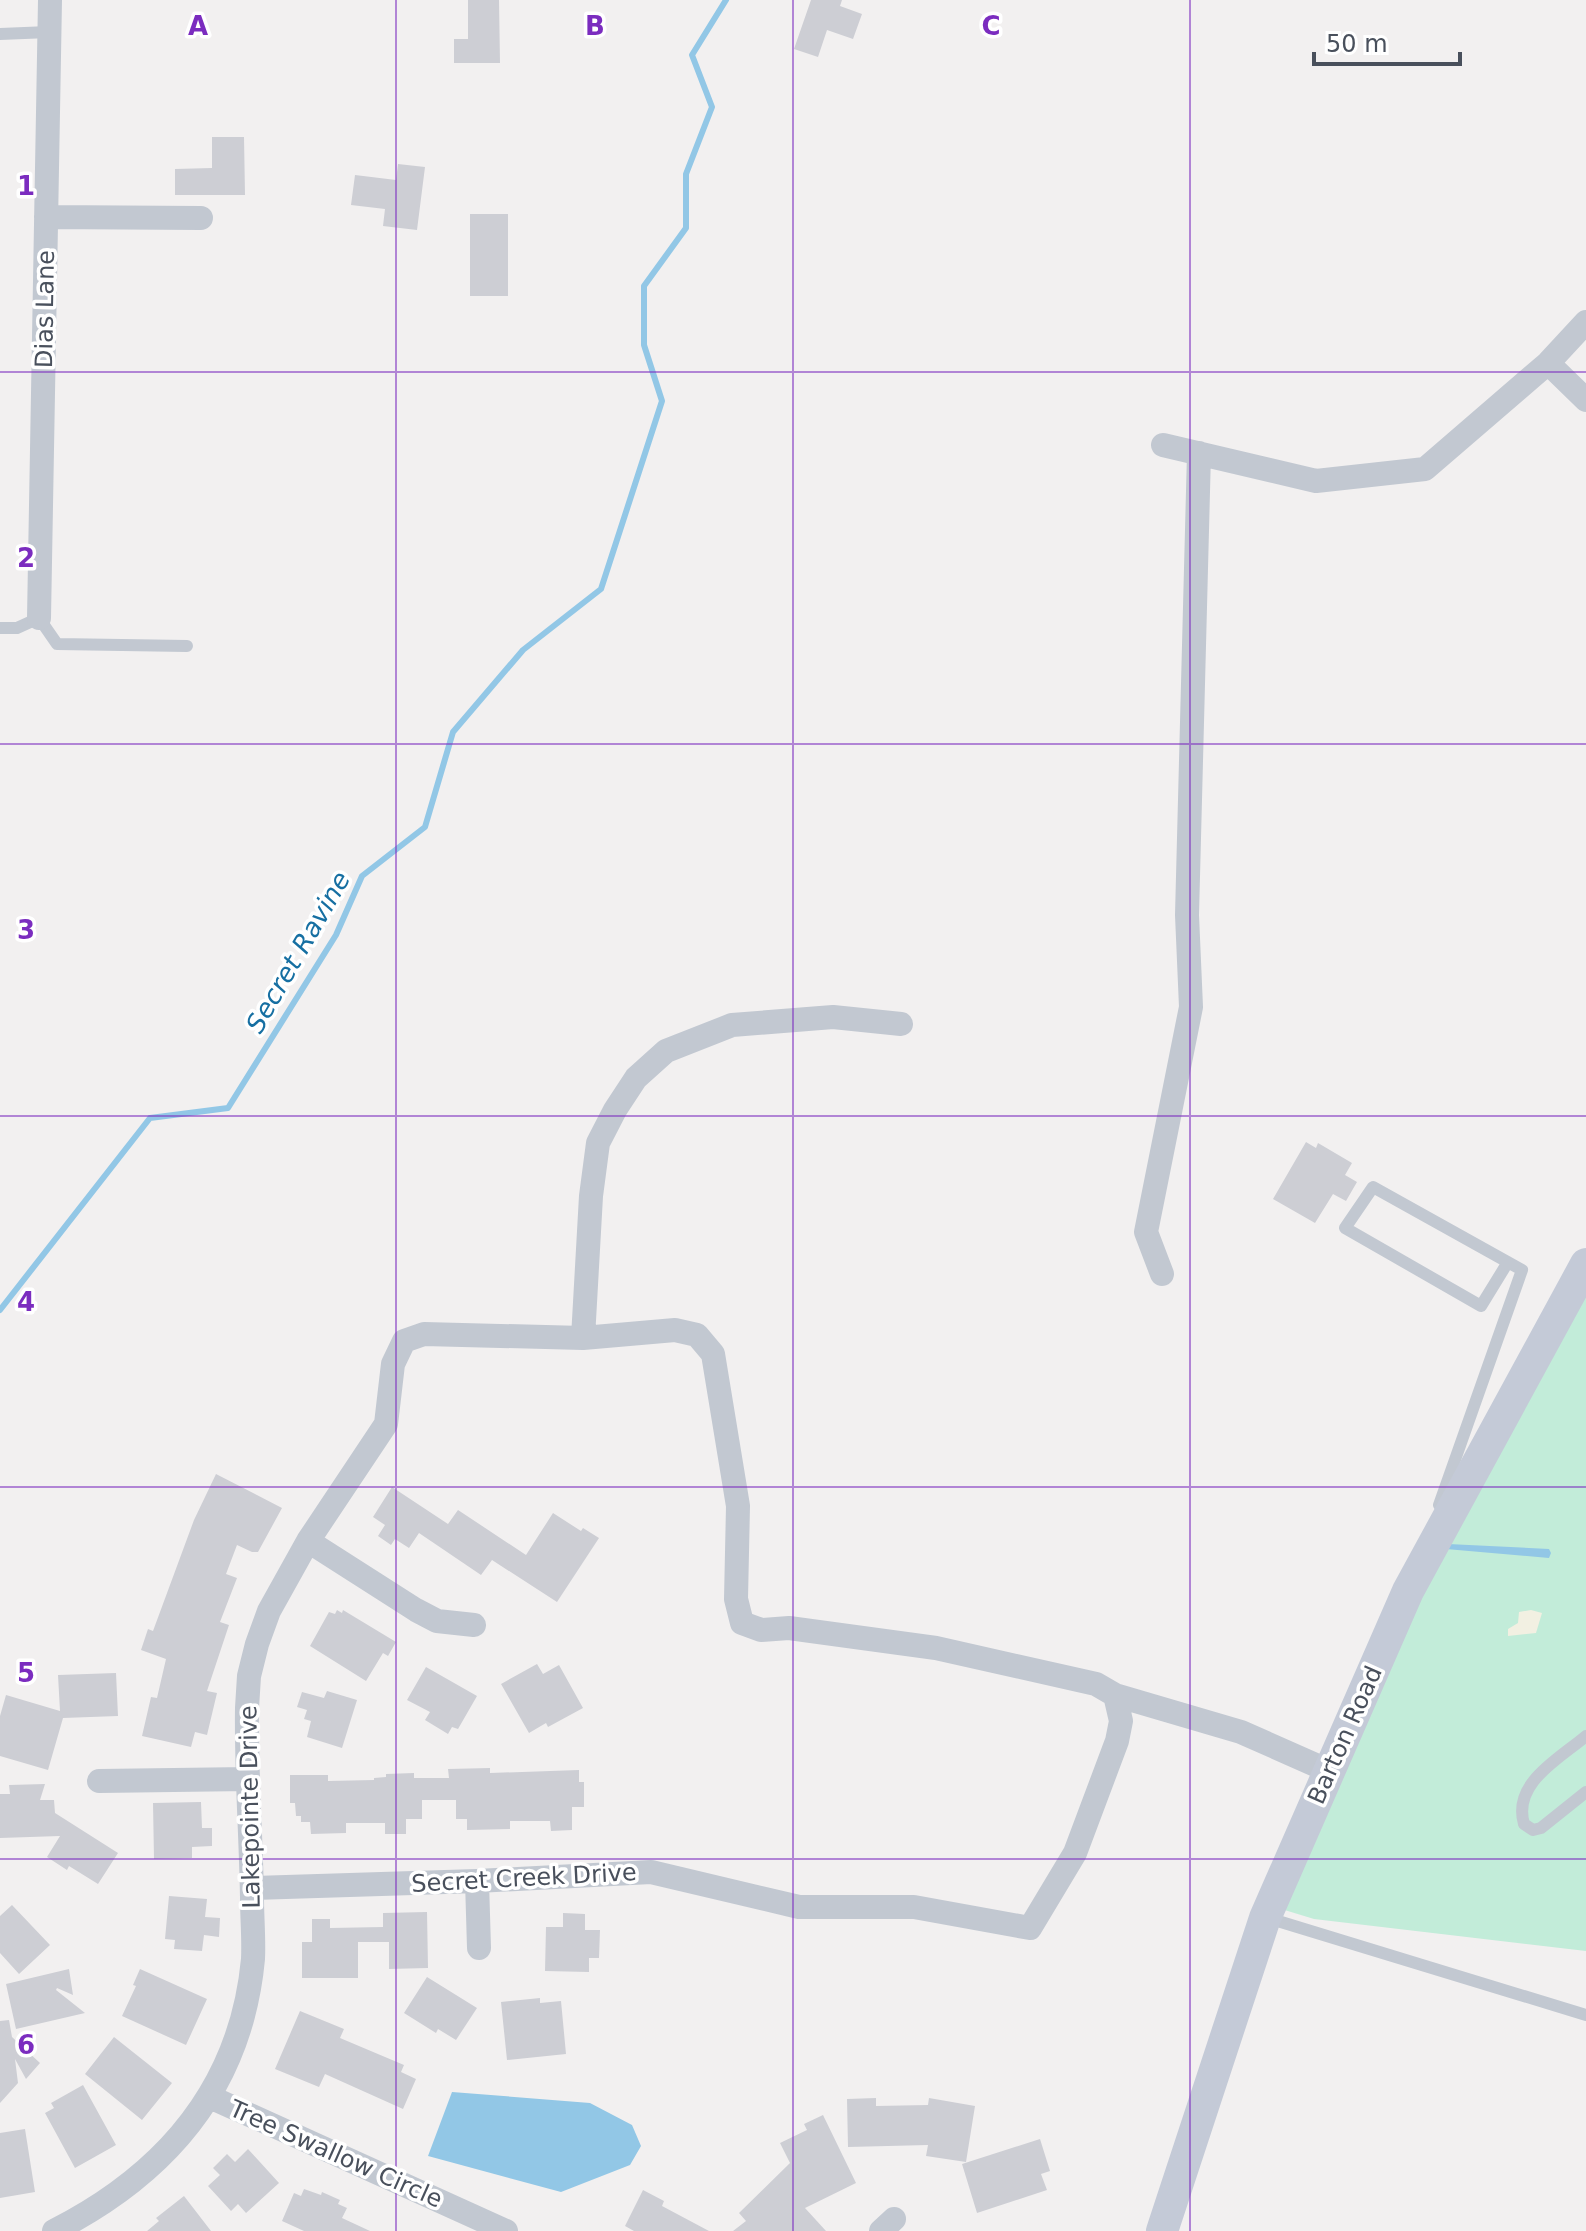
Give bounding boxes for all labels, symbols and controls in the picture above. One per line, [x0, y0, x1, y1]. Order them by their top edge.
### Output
text: A [188, 11, 208, 41]
text: B [585, 11, 605, 41]
text: C [981, 11, 1001, 41]
scale bar [1314, 16, 1460, 66]
text: 50 m [1326, 30, 1388, 58]
text: 1 [17, 171, 35, 201]
street label: Dias Lane [30, 250, 60, 368]
text: 2 [17, 543, 35, 573]
water label: Secret Ravine [240, 866, 356, 1038]
text: 3 [17, 915, 35, 945]
text: 4 [17, 1287, 35, 1317]
text: 5 [17, 1658, 35, 1688]
street label: Barton Road [1302, 1662, 1388, 1808]
street label: Lakepointe Drive [234, 1705, 266, 1909]
street label: Secret Creek Drive [411, 1858, 637, 1898]
text: 6 [17, 2030, 35, 2060]
street label: Tree Swallow Circle [224, 2094, 447, 2214]

